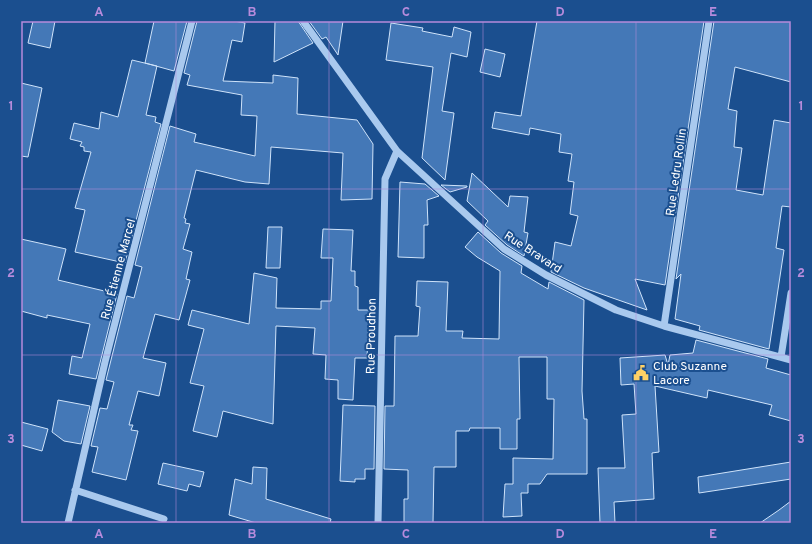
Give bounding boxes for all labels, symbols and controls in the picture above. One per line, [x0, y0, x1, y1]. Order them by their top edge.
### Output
text: A [94, 5, 104, 21]
text: B [248, 5, 257, 21]
text: C [402, 5, 410, 21]
text: D [555, 5, 565, 21]
text: E [709, 5, 717, 21]
text: 1 [8, 99, 14, 115]
text: 1 [798, 99, 804, 115]
street label: Rue Ledru Rollin [663, 127, 691, 217]
street label: Rue Étienne Marcel [98, 217, 140, 321]
street label: Rue Bravard [500, 228, 564, 277]
text: 2 [7, 266, 15, 282]
text: 2 [797, 266, 805, 282]
street label: Rue Proudhon [363, 298, 381, 374]
place label: Club Suzanne Lacore [653, 359, 727, 389]
public building icon: Club Suzanne Lacore [632, 364, 650, 382]
text: 3 [7, 432, 15, 448]
text: 3 [797, 432, 805, 448]
text: A [94, 527, 104, 543]
text: B [248, 527, 257, 543]
text: C [402, 527, 410, 543]
text: D [555, 527, 565, 543]
text: E [709, 527, 717, 543]

